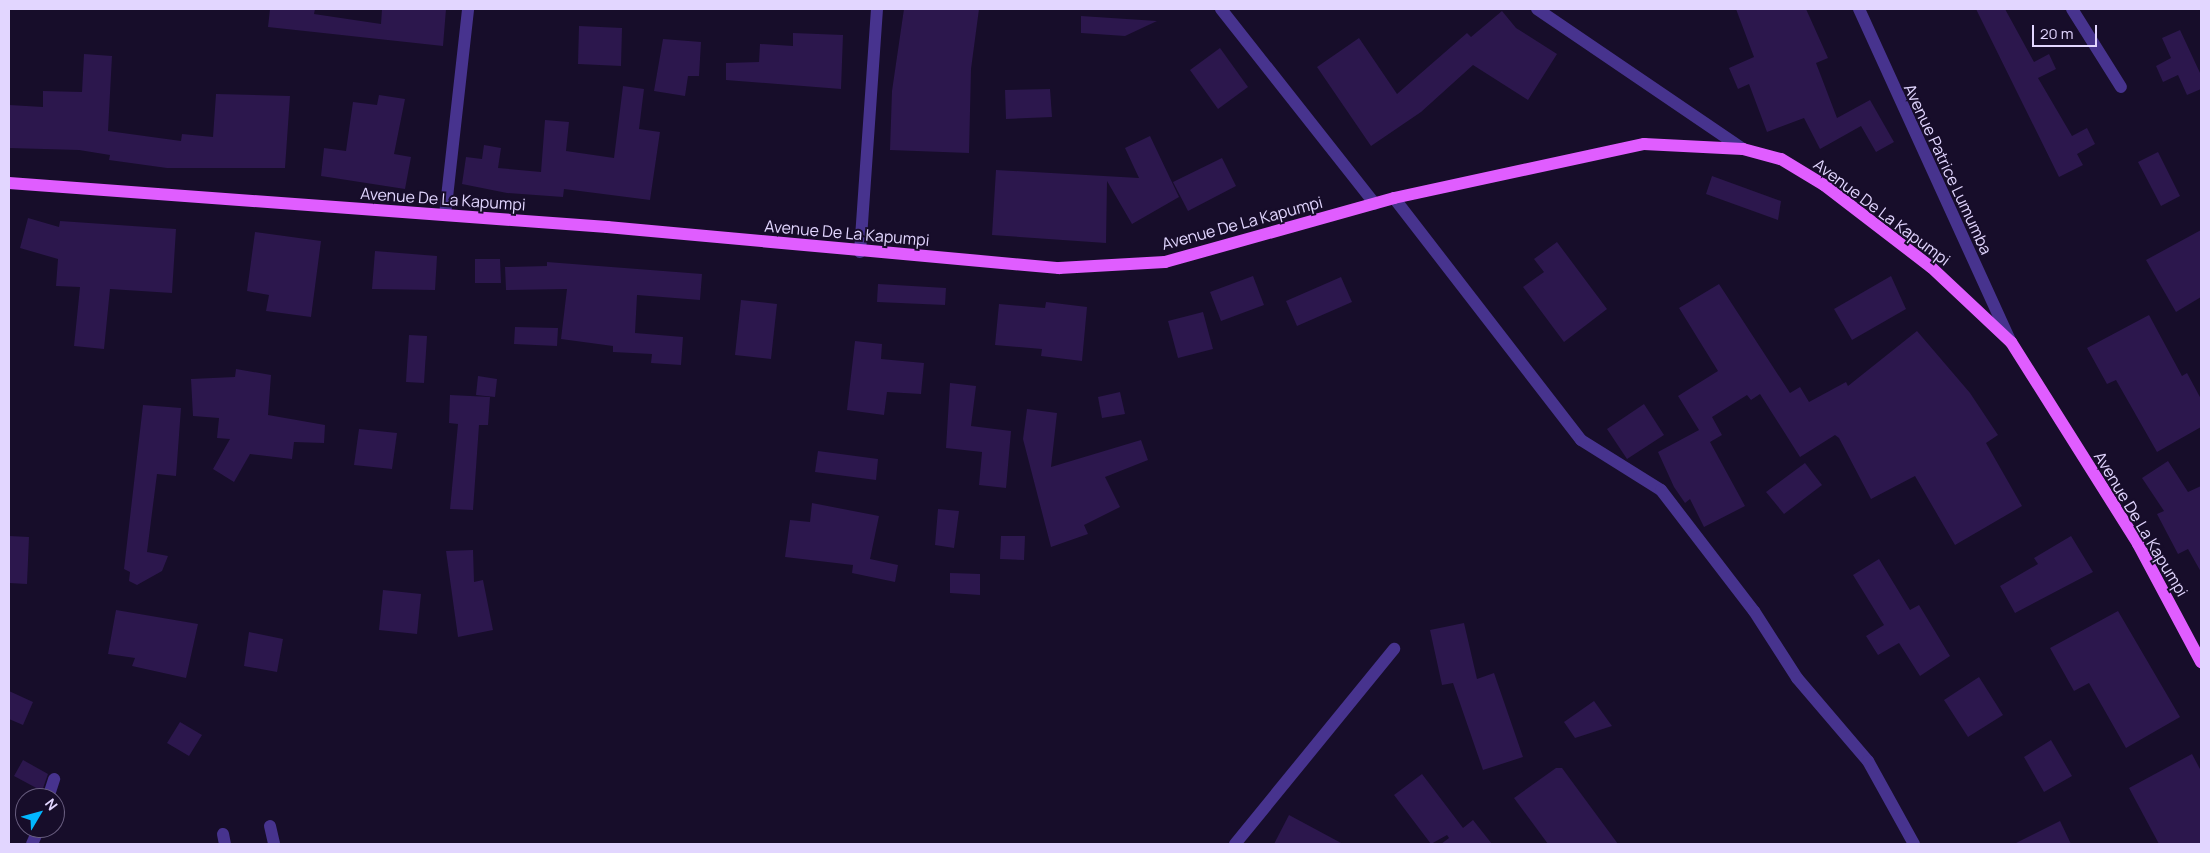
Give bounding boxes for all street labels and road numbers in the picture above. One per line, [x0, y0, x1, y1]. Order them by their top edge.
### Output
street label: Avenue Patrice Lumumba [1900, 81, 1996, 257]
street label: Avenue De La Kapumpi [1810, 154, 1954, 270]
street label: Avenue De La Kapumpi [360, 184, 526, 214]
street label: Avenue De La Kapumpi [1160, 192, 1324, 254]
street label: Avenue De La Kapumpi [764, 216, 930, 250]
street label: Avenue De La Kapumpi [2090, 448, 2192, 600]

